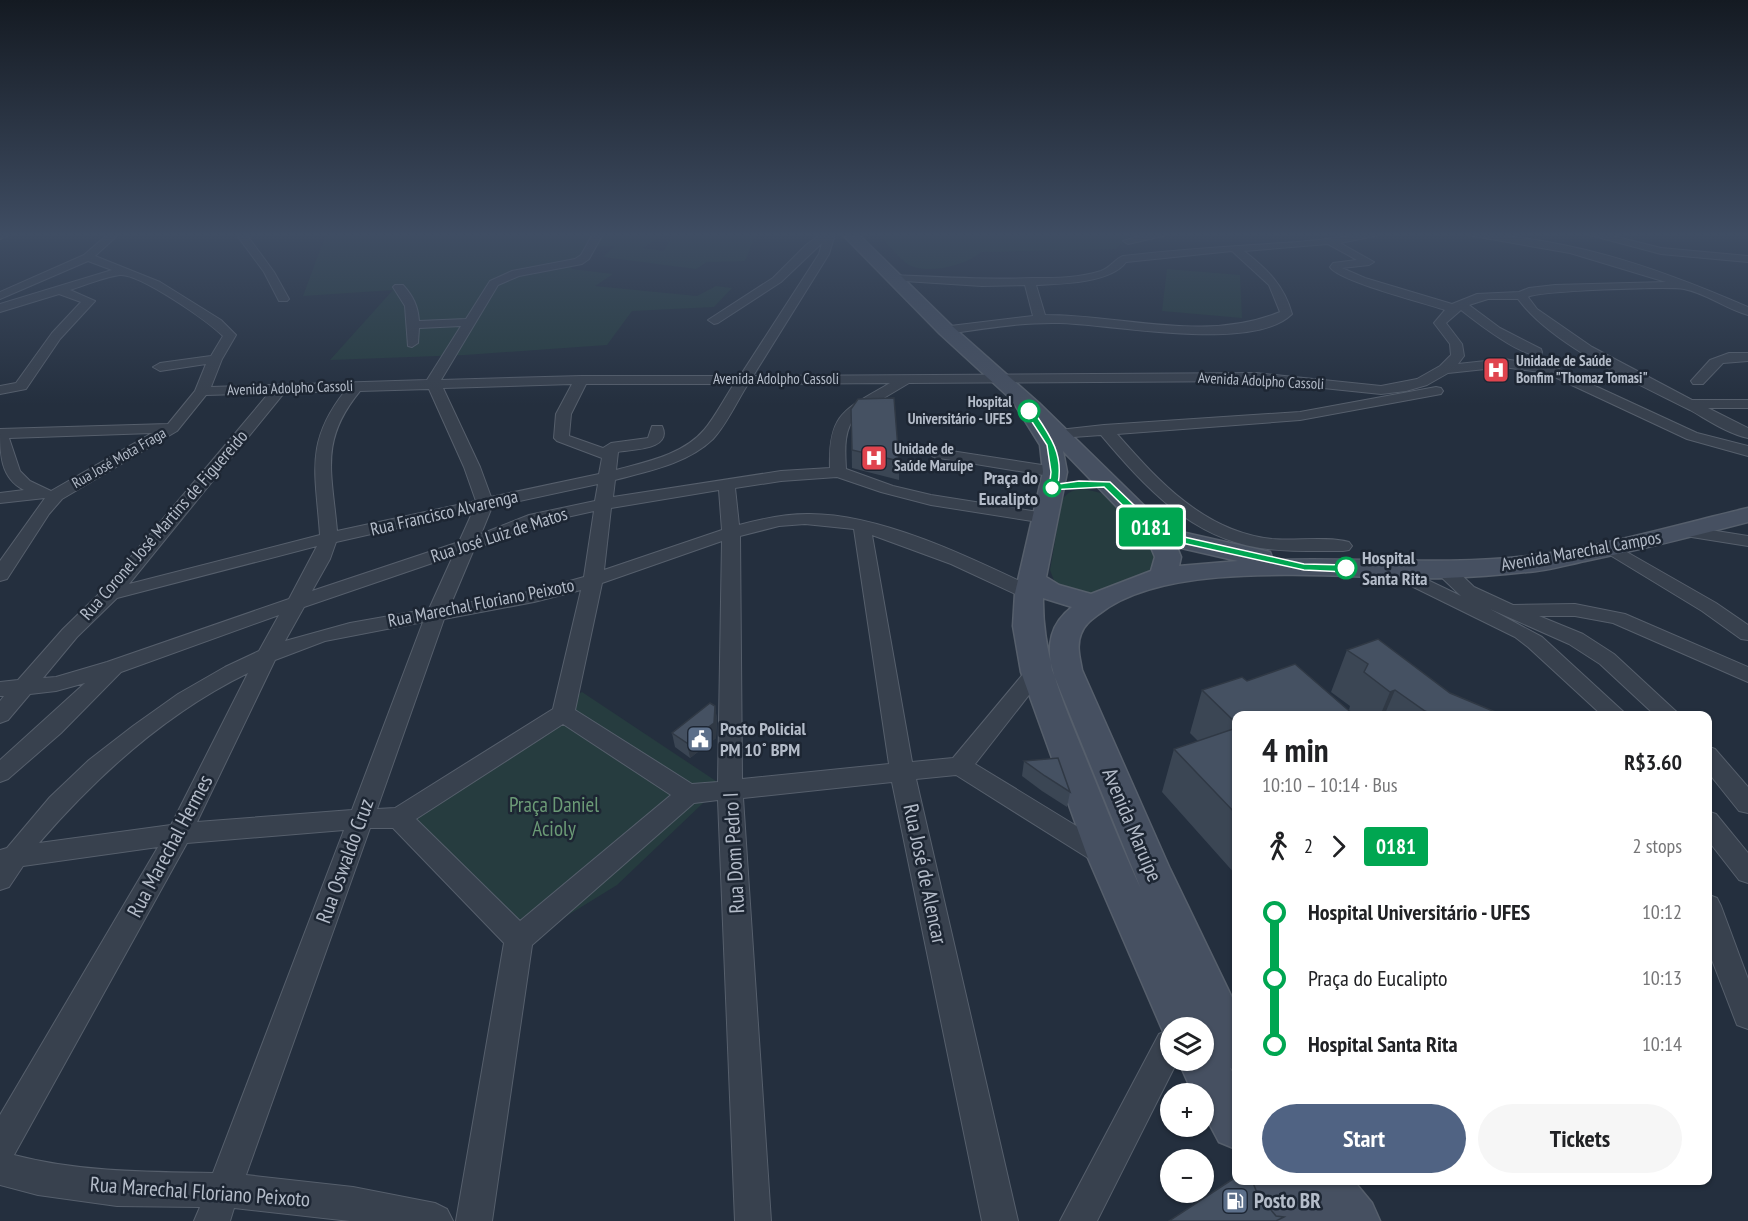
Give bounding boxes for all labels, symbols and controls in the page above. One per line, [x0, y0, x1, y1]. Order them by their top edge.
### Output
place label: Unidade de Saúde Bonfim "Thomaz Tomasi" [1516, 351, 1648, 387]
hospital icon: Unidade de Saúde Bonfim "Thomaz Tomasi" [1481, 355, 1511, 385]
street label: Avenida Adolpho Cassoli [1198, 368, 1325, 393]
street label: Avenida Adolpho Cassoli [713, 369, 839, 388]
street label: Avenida Adolpho Cassoli [227, 376, 353, 399]
place label: Hospital Universitário - UFES [908, 392, 1012, 428]
marker: Hospital Universitário - UFES [1018, 400, 1040, 422]
street label: Rua José Mota Fraga [68, 423, 169, 492]
street label: Rua Coronel José Martins de Figuereido [75, 425, 253, 624]
place label: Unidade de Saúde Maruípe [894, 439, 973, 475]
hospital icon: Unidade de Saúde Maruípe [859, 443, 889, 473]
place label: Praça do Eucalipto [979, 466, 1038, 510]
marker: Praça do Eucalipto [1043, 479, 1061, 497]
street label: Rua Francisco Alvarenga [368, 484, 520, 541]
street label: Rua José Luiz de Matos [428, 502, 570, 567]
line badge: 0181 [1109, 508, 1193, 546]
text: 0181 [1131, 514, 1171, 541]
street label: Avenida Marechal Campos [1499, 525, 1663, 576]
place label: Hospital Santa Rita [1362, 546, 1428, 590]
marker: Hospital Santa Rita [1335, 557, 1357, 579]
street label: Rua Marechal Floriano Peixoto [386, 573, 576, 632]
place label: Posto Policial PM 10˚ BPM [720, 717, 807, 761]
public building icon: Posto Policial PM 10˚ BPM [685, 724, 715, 754]
text: 4 min [1262, 728, 1329, 771]
text: R$3.60 [1624, 748, 1682, 776]
street label: Avenida Maruípe [1096, 764, 1168, 886]
street label: Rua Marechal Hermes [121, 770, 218, 922]
text: 10:10 – 10:14 · Bus [1262, 772, 1397, 798]
park label: Praça Daniel Acioly [509, 791, 599, 842]
street label: Rua Dom Pedro I [717, 792, 750, 914]
street label: Rua Oswaldo Cruz [309, 795, 380, 927]
street label: Rua José de Alencar [897, 801, 954, 947]
icon: walk [1262, 830, 1295, 863]
icon: forward [1322, 830, 1355, 863]
text: 2 [1304, 833, 1313, 859]
text: 0181 [1376, 833, 1416, 860]
text: 2 stops [1633, 833, 1682, 859]
text: Hospital Universitário - UFES [1308, 898, 1530, 926]
text: 10:12 [1642, 899, 1682, 925]
text: Praça do Eucalipto [1308, 964, 1448, 992]
text: 10:13 [1642, 965, 1682, 991]
map controls [1160, 1017, 1214, 1203]
button: layers [1160, 1017, 1214, 1071]
text: Hospital Santa Rita [1308, 1030, 1457, 1058]
text: 10:14 [1642, 1031, 1682, 1057]
button: + [1160, 1083, 1214, 1137]
button: Start [1262, 1104, 1466, 1173]
button: Tickets [1478, 1104, 1682, 1173]
button: − [1160, 1149, 1214, 1203]
street label: Rua Marechal Floriano Peixoto [89, 1170, 311, 1213]
fuel station icon: Posto BR [1220, 1186, 1250, 1216]
place label: Posto BR [1254, 1187, 1321, 1214]

